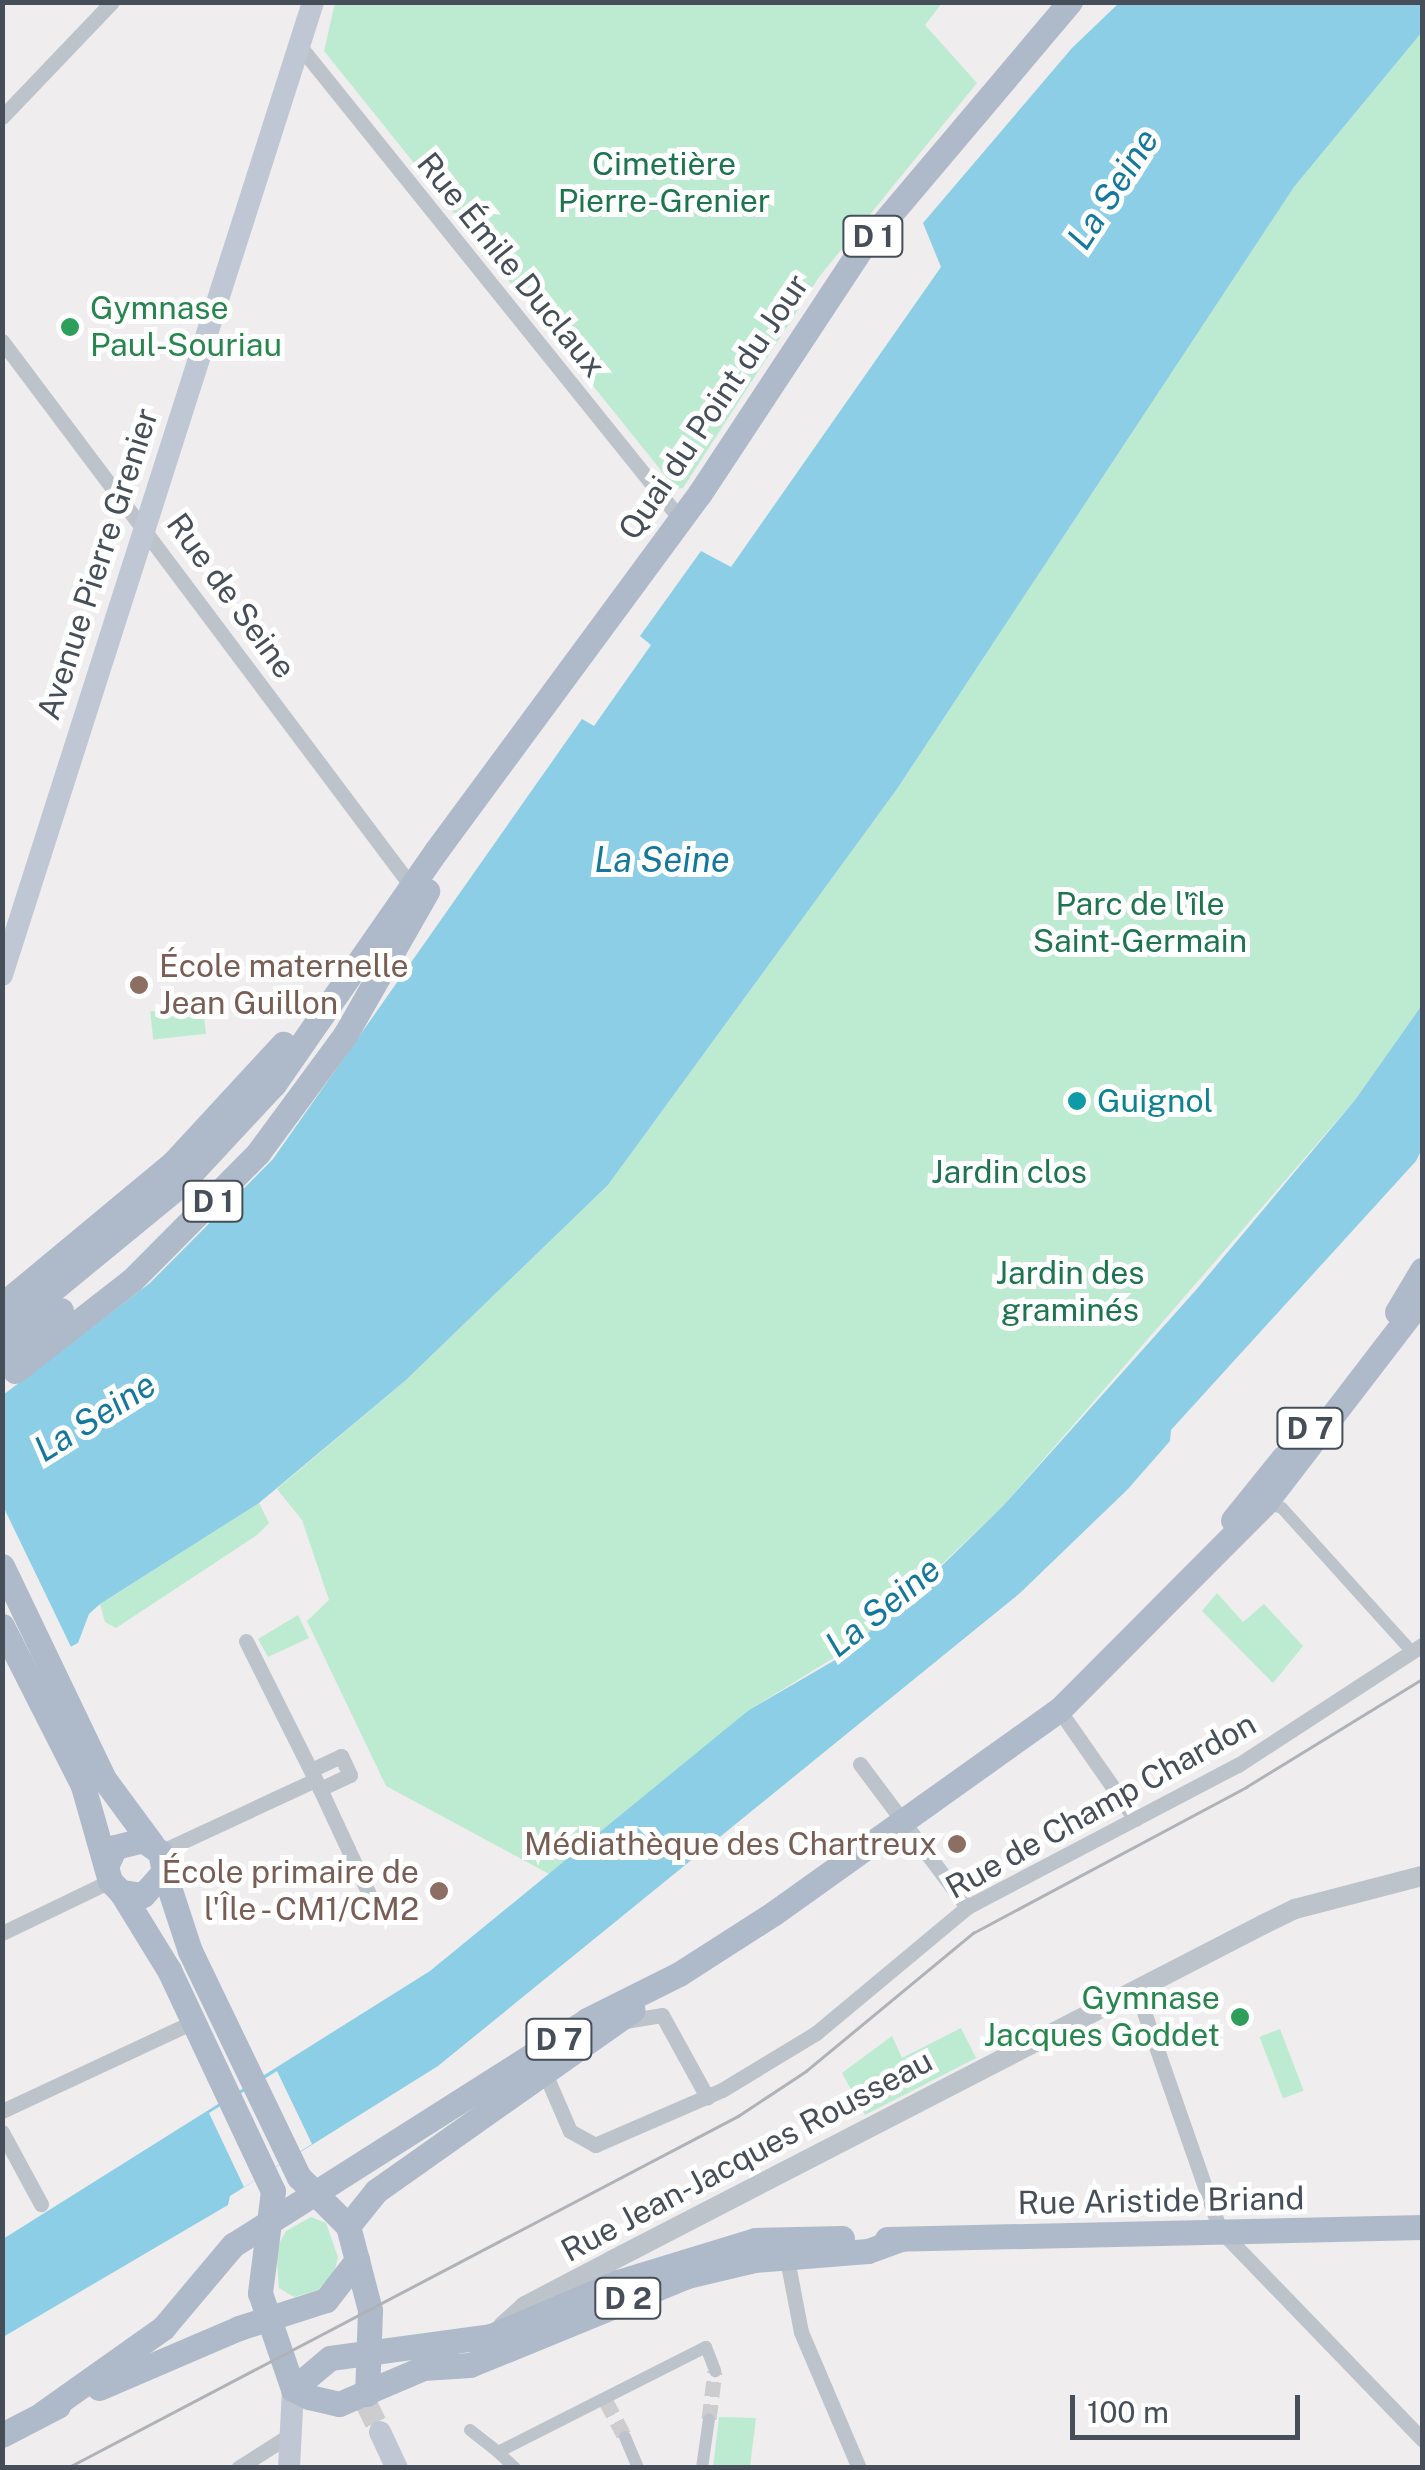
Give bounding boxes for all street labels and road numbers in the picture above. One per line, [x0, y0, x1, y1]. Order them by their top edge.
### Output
street label: Rue Émile Duclaux [409, 145, 613, 385]
road number: D 1 [840, 211, 906, 261]
street label: Quai du Point du Jour [611, 267, 817, 547]
street label: Avenue Pierre Grenier [29, 403, 167, 725]
street label: Rue de Seine [158, 506, 304, 686]
road number: D 1 [180, 1176, 246, 1226]
road number: D 7 [1275, 1403, 1345, 1453]
street label: Rue de Champ Chardon [939, 1704, 1263, 1908]
road number: D 7 [524, 2014, 594, 2064]
street label: Rue Jean-Jacques Rousseau [555, 2042, 939, 2270]
street label: Rue Aristide Briand [1017, 2179, 1305, 2223]
road number: D 2 [593, 2273, 663, 2323]

